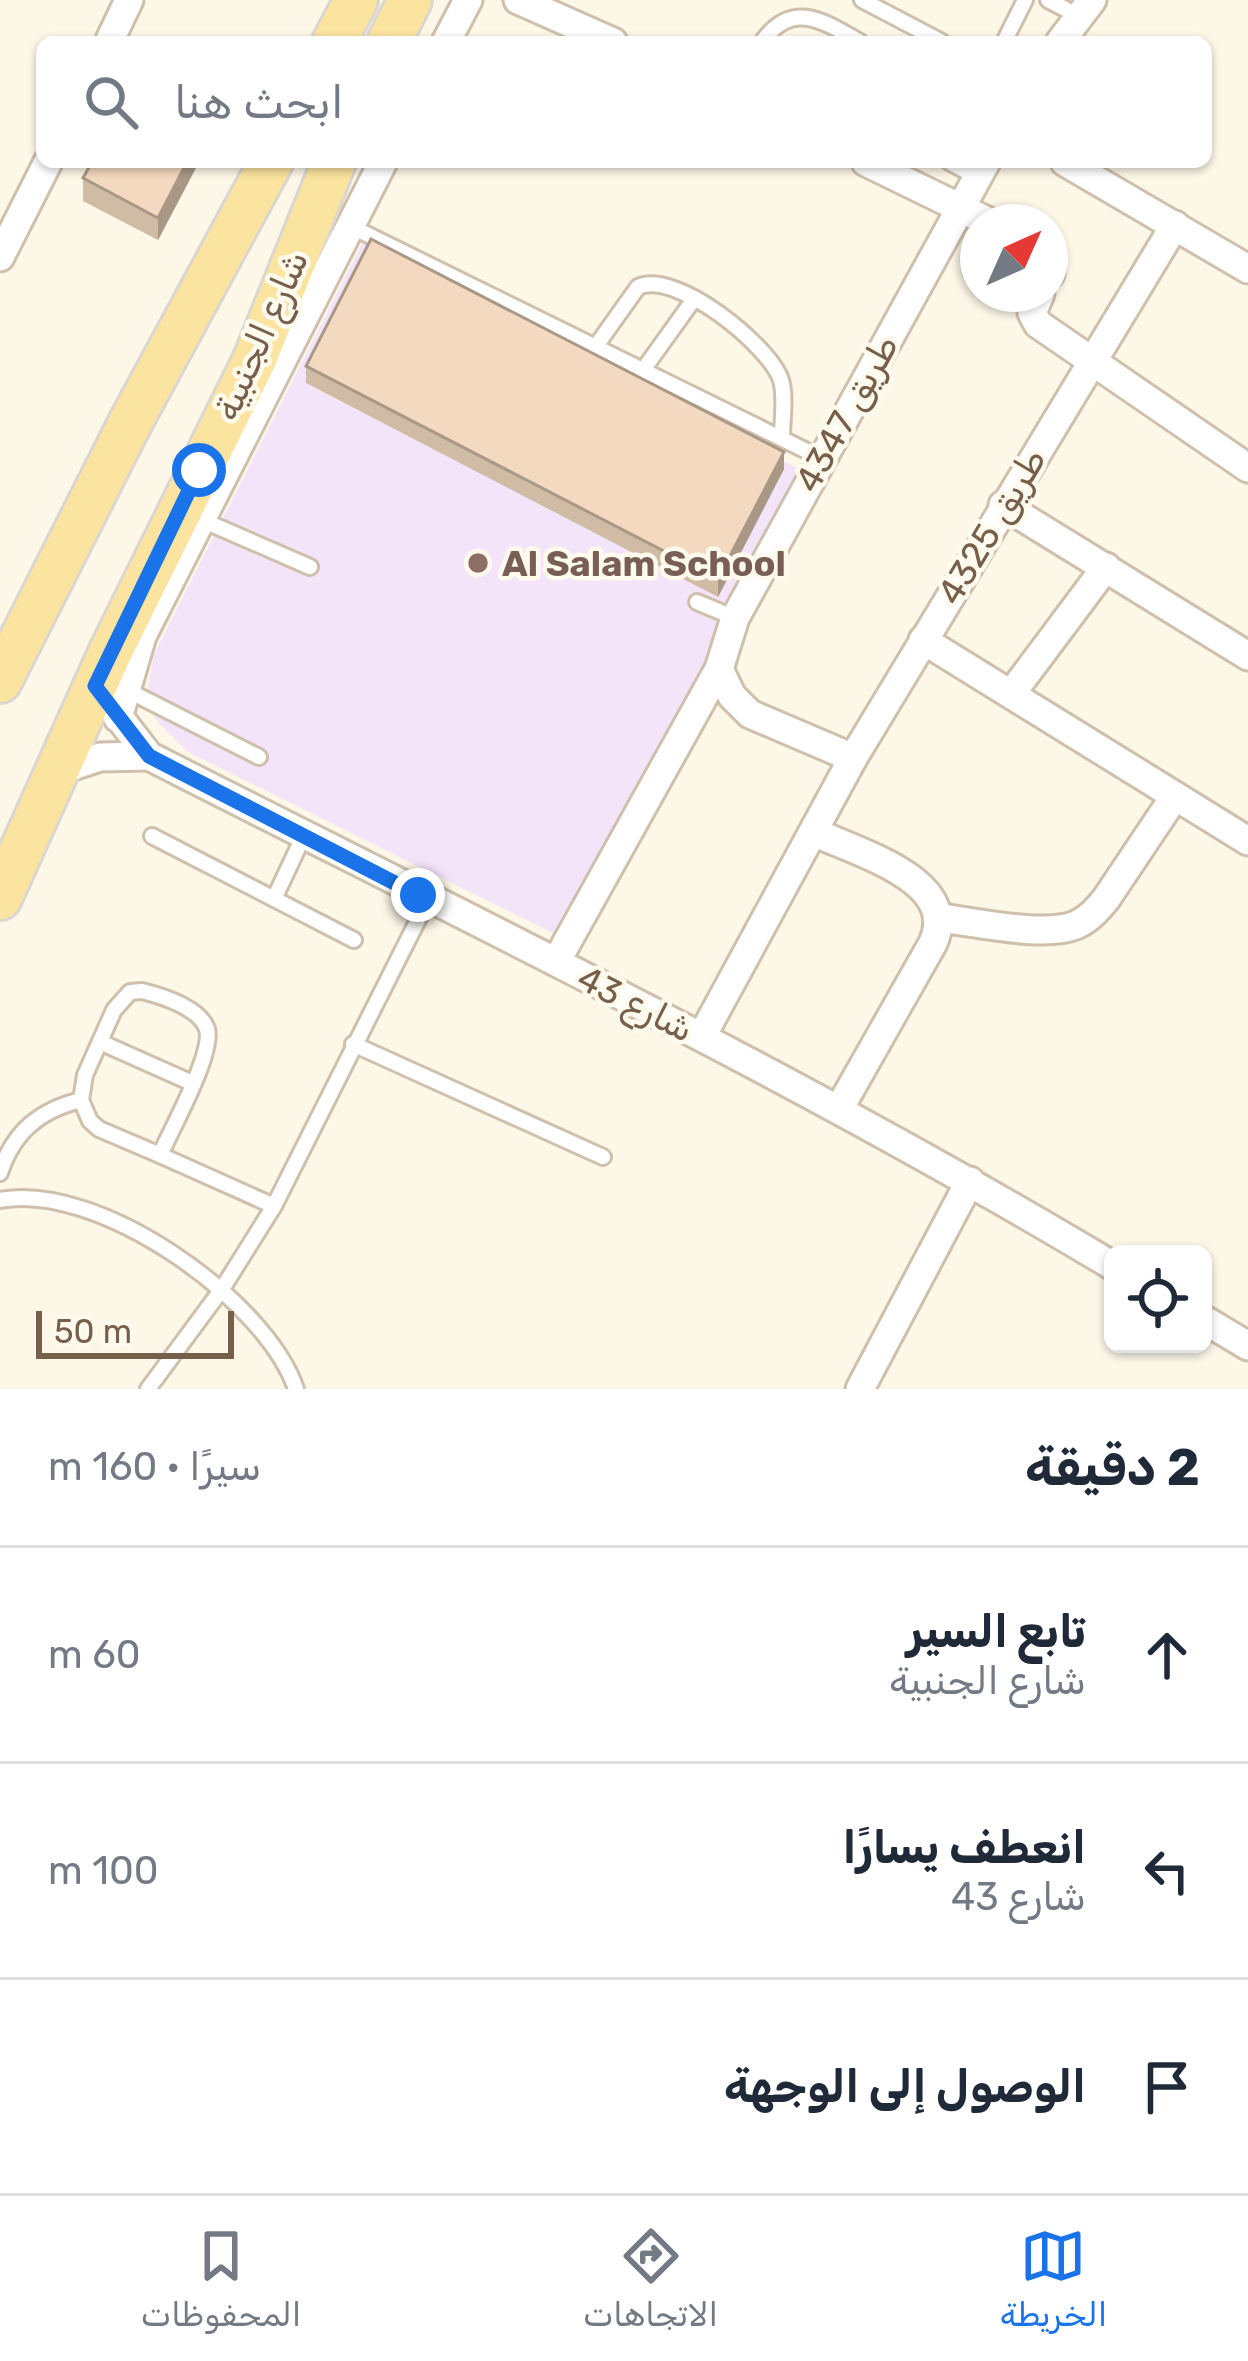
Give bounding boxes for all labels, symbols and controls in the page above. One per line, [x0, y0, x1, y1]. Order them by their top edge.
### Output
search box [36, 36, 1212, 168]
icon: search [78, 69, 144, 135]
text: ابحث هنا [174, 76, 344, 129]
north arrow [960, 204, 1068, 312]
street label: شارع الجنبية [204, 243, 321, 429]
street label: طريق 4347 [786, 327, 907, 499]
street label: طريق 4325 [928, 440, 1055, 612]
route start [172, 443, 226, 497]
place label: Al Salam School [502, 542, 786, 585]
marker: Al Salam School [465, 550, 491, 576]
route end [391, 868, 445, 922]
street label: شارع 43 [569, 956, 701, 1054]
map controls [1104, 1245, 1212, 1353]
button: locate [1104, 1245, 1212, 1353]
scale bar [36, 1305, 234, 1358]
text: 50 m [54, 1312, 132, 1351]
text: 2 دقيقة [1025, 1437, 1200, 1498]
text: سيرًا · 160 m [48, 1444, 261, 1490]
text: تابع السير [906, 1605, 1086, 1658]
icon: ahead [1134, 1622, 1200, 1688]
text: 60 m [48, 1632, 141, 1678]
text: شارع الجنبية [889, 1658, 1086, 1704]
text: انعطف يسارًا [842, 1821, 1086, 1874]
icon: left [1134, 1838, 1200, 1904]
text: 100 m [48, 1848, 158, 1894]
text: شارع 43 [951, 1874, 1086, 1920]
icon: arrive [1134, 2054, 1200, 2120]
text: الوصول إلى الوجهة [724, 2060, 1086, 2113]
tab: المحفوظات [141, 2223, 301, 2334]
tab: الاتجاهات [583, 2223, 718, 2334]
tab: الخريطة [1000, 2223, 1107, 2334]

